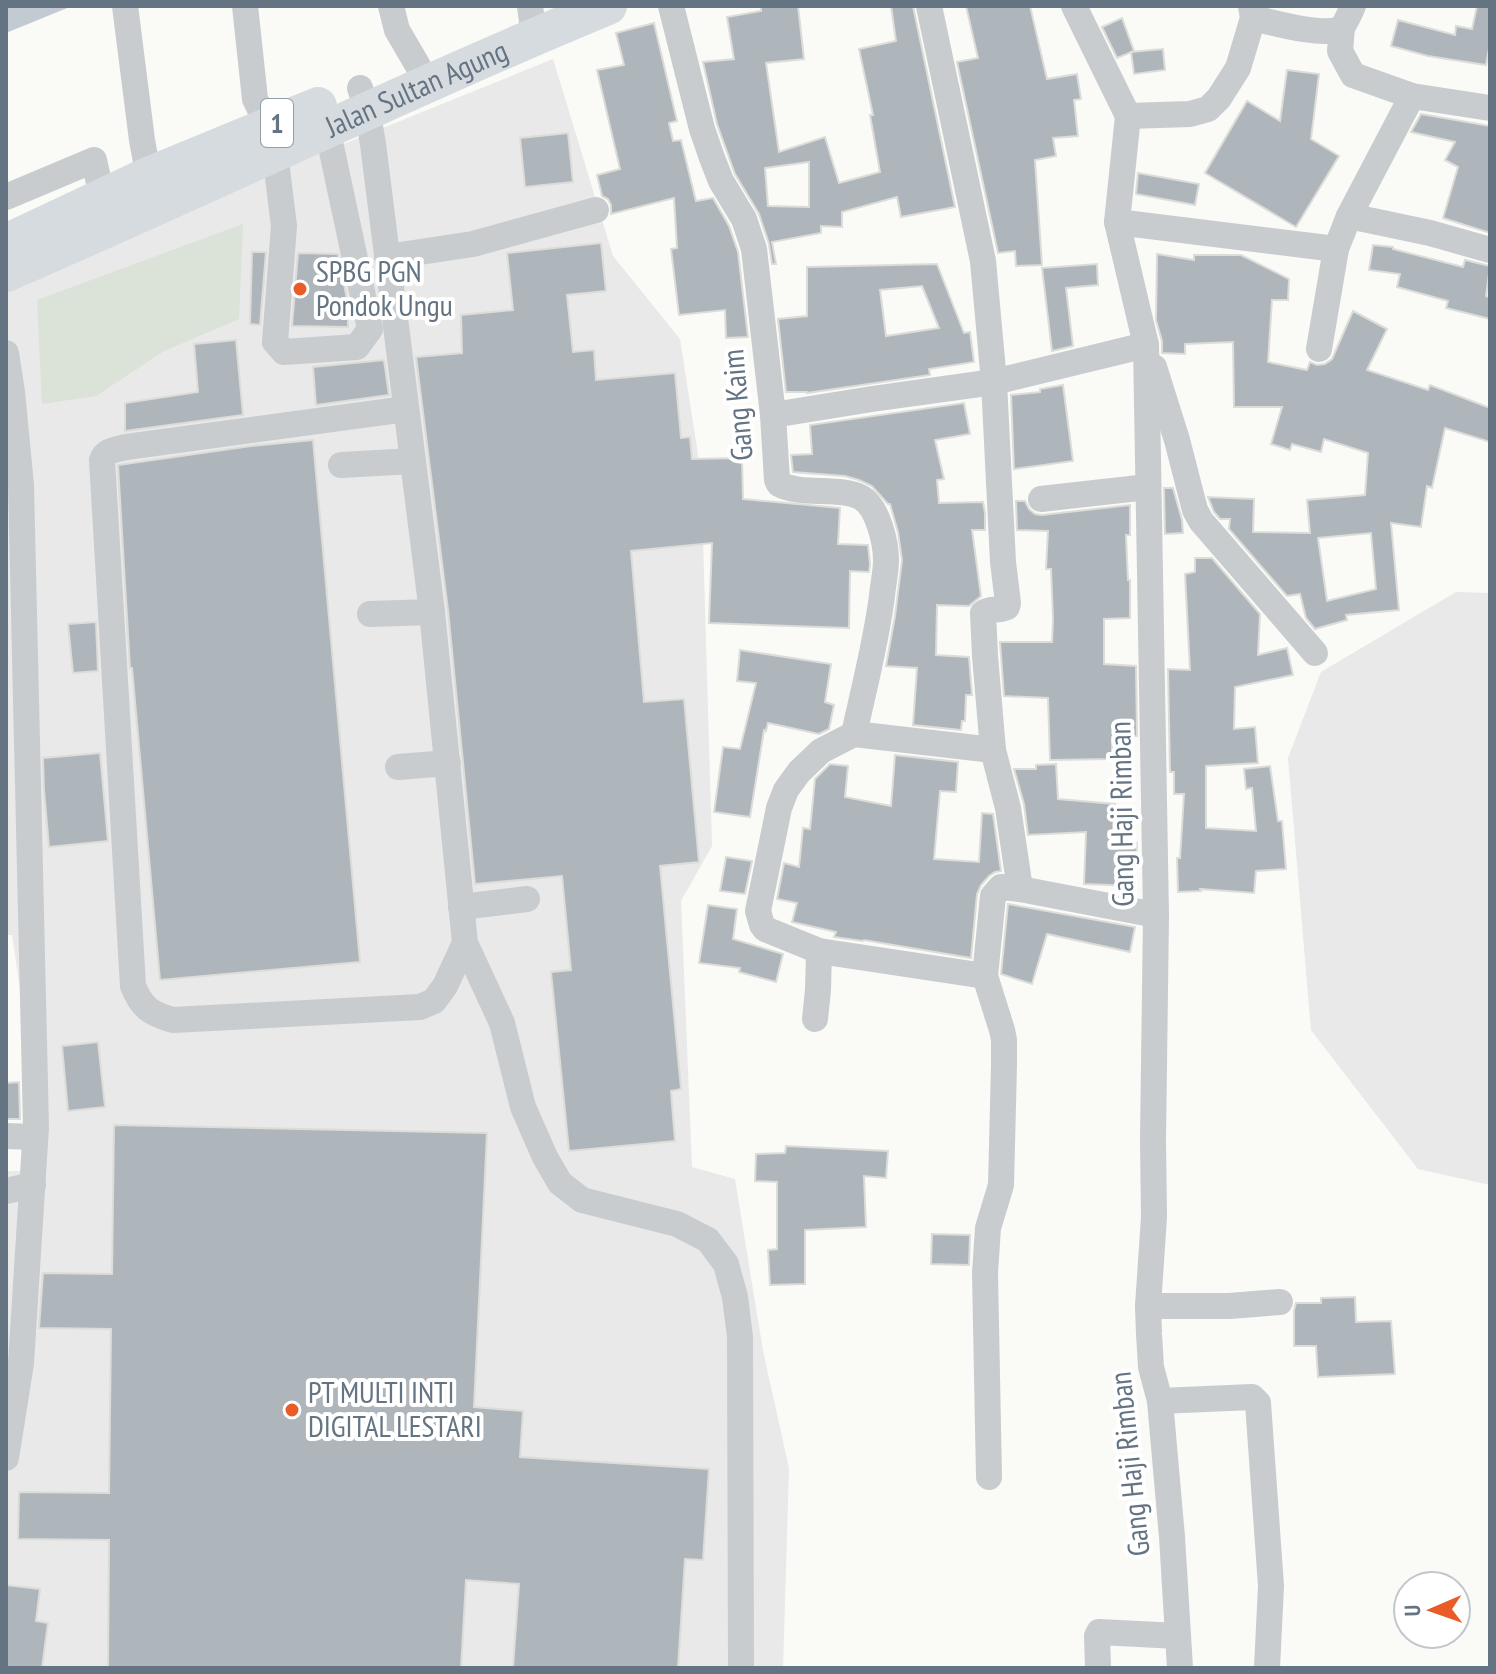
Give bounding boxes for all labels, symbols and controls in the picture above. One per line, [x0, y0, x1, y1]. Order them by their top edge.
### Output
street label: Jalan Sultan Agung [318, 30, 513, 146]
road number: 1 [261, 99, 293, 147]
place label: SPBG PGN Pondok Ungu [316, 251, 453, 324]
marker: SPBG PGN Pondok Ungu [291, 280, 309, 298]
street label: Gang Kaim [712, 348, 761, 462]
street label: Gang Haji Rimban [1099, 721, 1142, 907]
street label: Gang Haji Rimban [1099, 1370, 1158, 1558]
place label: PT MULTI INTI DIGITAL LESTARI [308, 1372, 482, 1445]
marker: PT MULTI INTI DIGITAL LESTARI [283, 1401, 301, 1419]
north arrow [1392, 1570, 1472, 1650]
text: U [1398, 1605, 1426, 1617]

